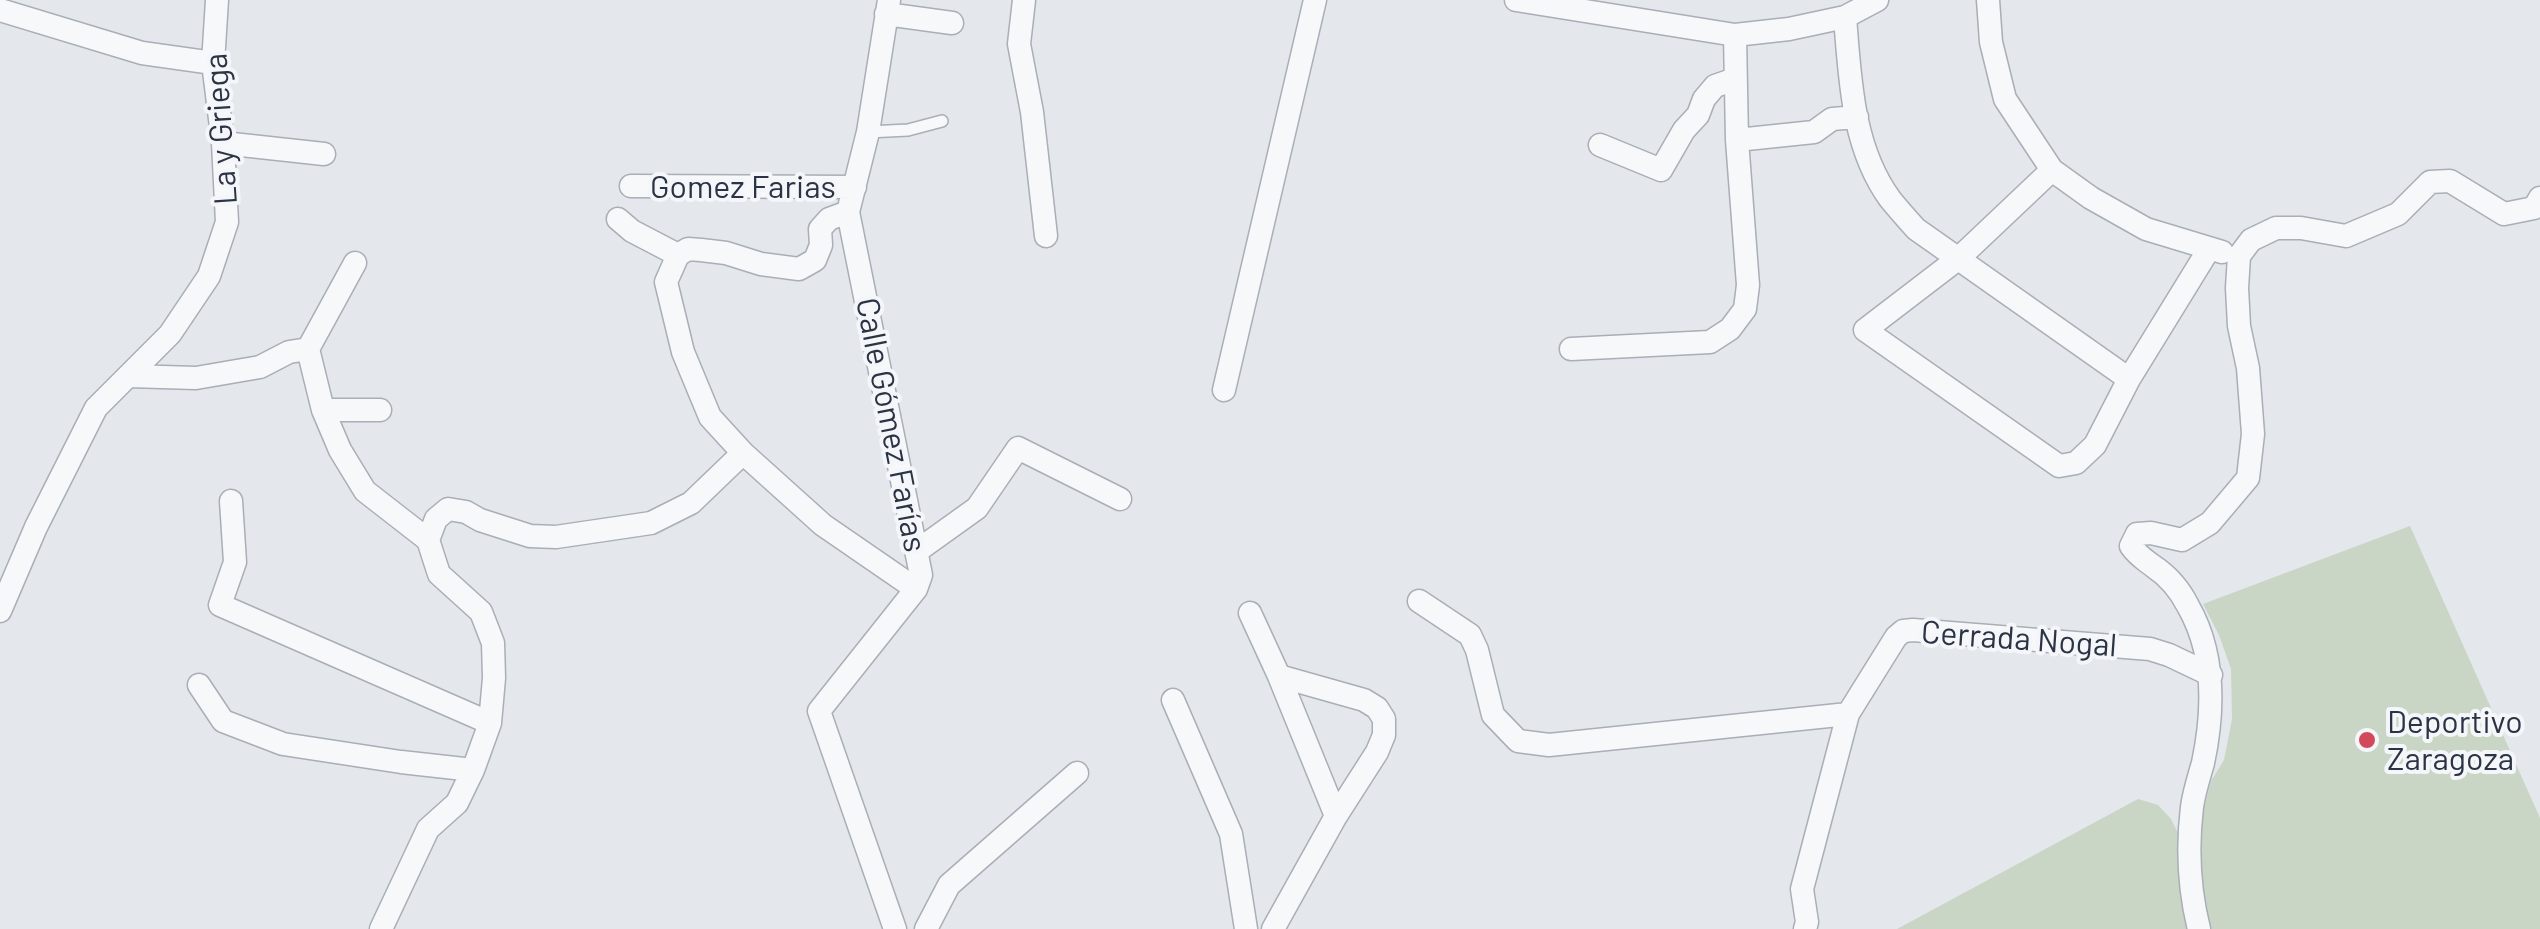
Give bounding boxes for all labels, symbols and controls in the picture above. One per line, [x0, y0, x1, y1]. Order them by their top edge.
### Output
street label: La y Griega [197, 52, 245, 206]
street label: Gomez Farias [650, 168, 836, 206]
street label: Calle Gómez Farías [848, 295, 934, 555]
street label: Cerrada Nogal [1920, 613, 2118, 665]
place label: Deportivo Zaragoza [2387, 703, 2523, 778]
marker: Deportivo Zaragoza [2356, 729, 2378, 751]

